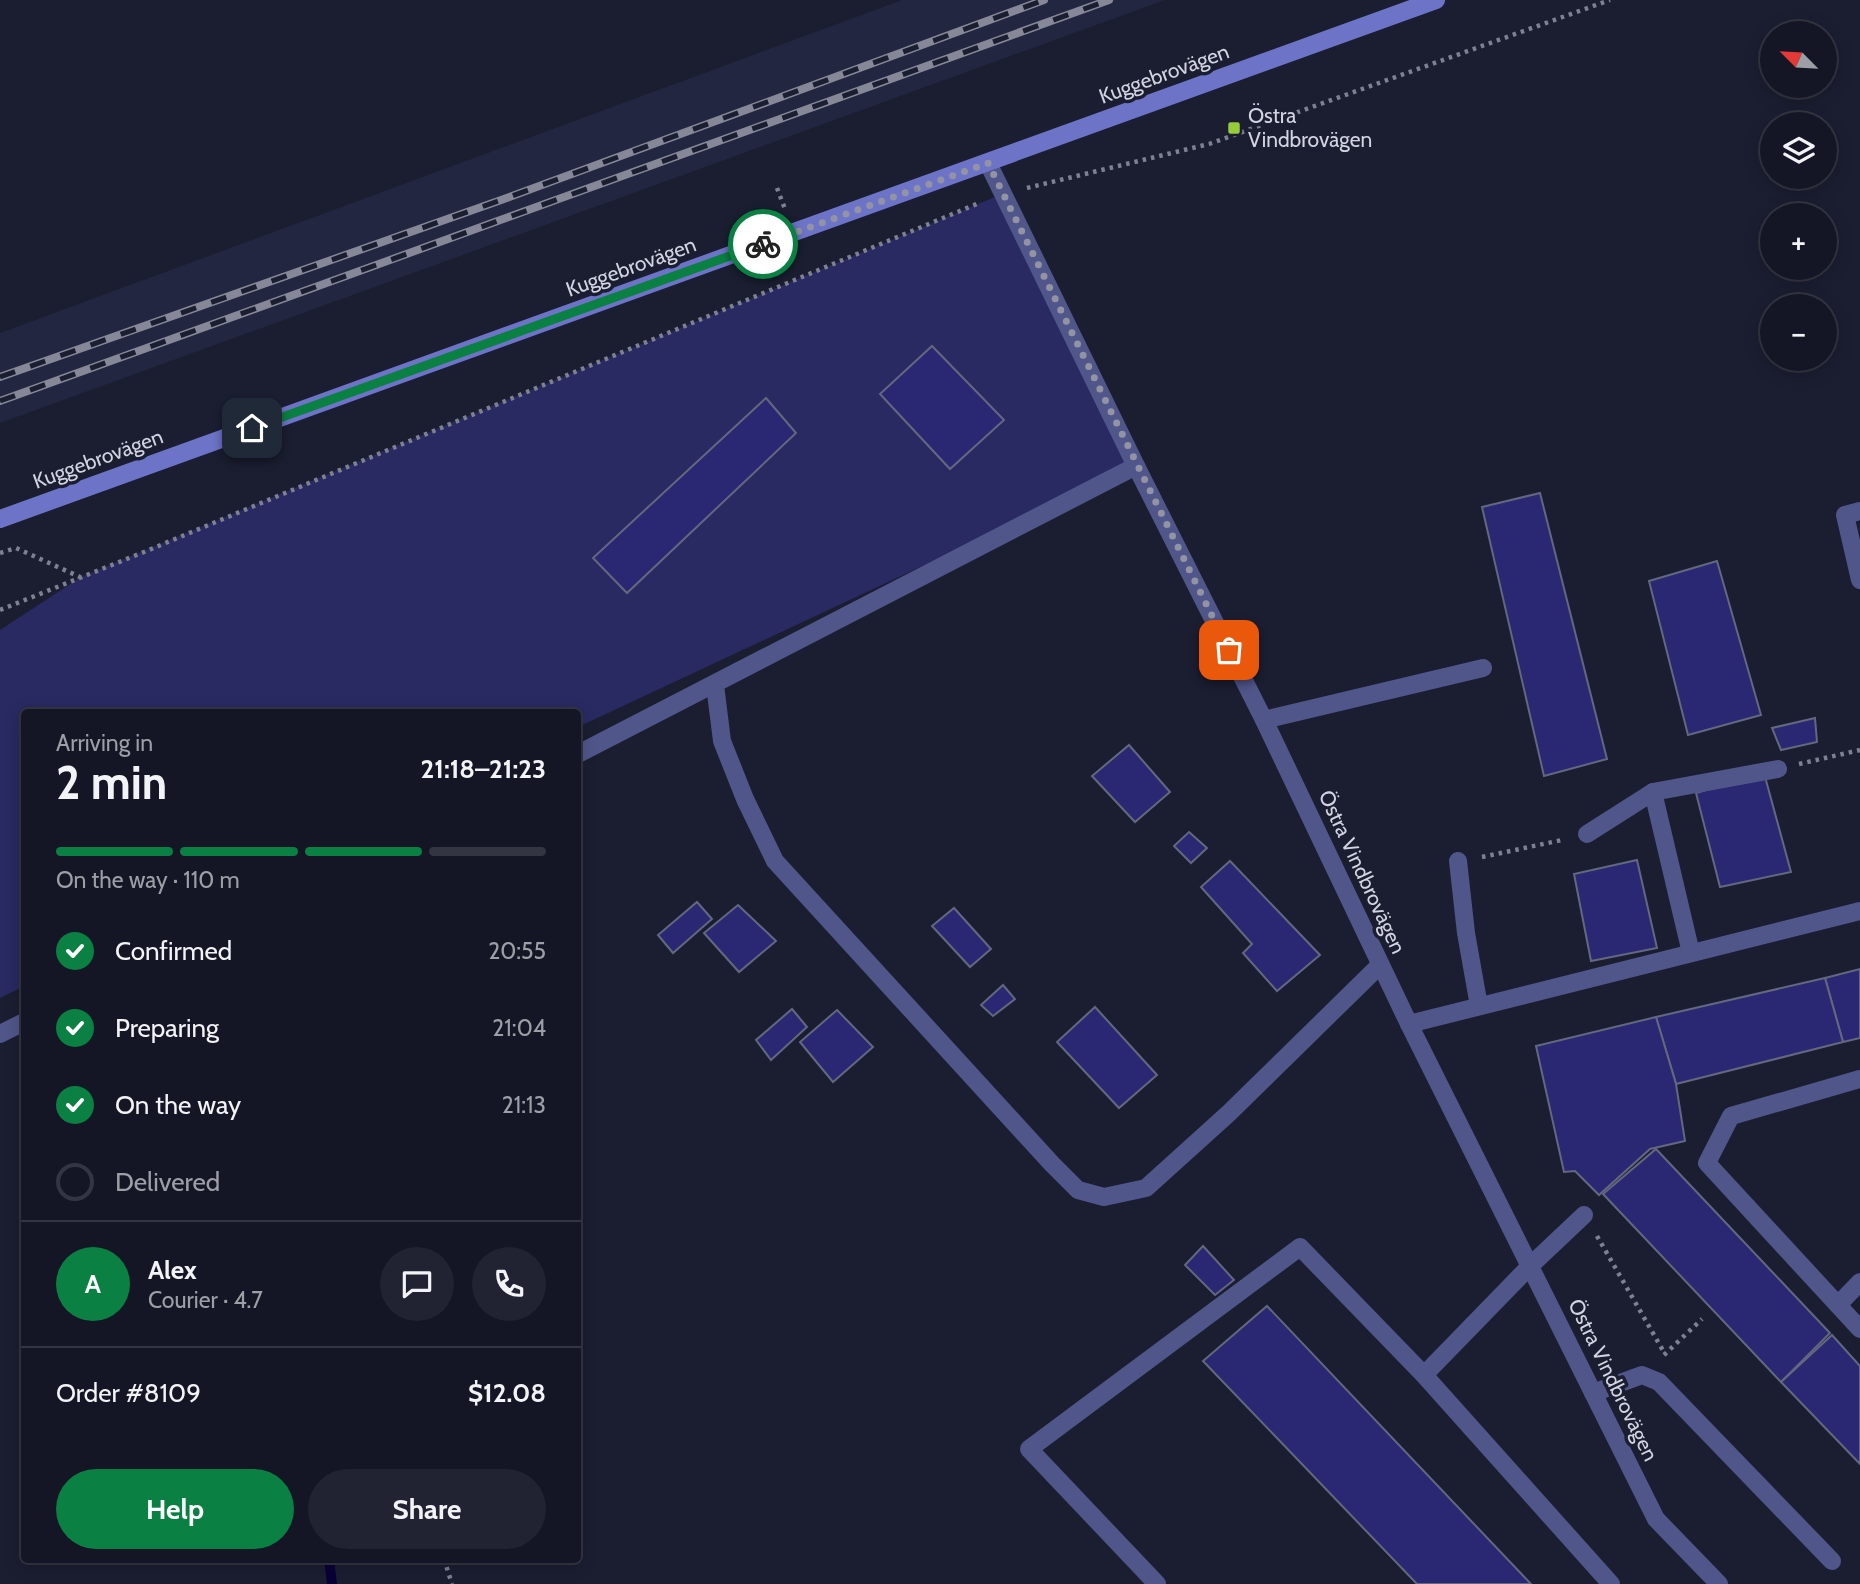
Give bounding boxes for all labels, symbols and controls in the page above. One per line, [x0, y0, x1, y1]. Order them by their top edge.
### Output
north arrow [1760, 21, 1838, 98]
map controls [1760, 21, 1837, 371]
street label: Kuggebrovägen [1095, 38, 1232, 109]
place label: Östra Vindbrovägen [1248, 103, 1372, 152]
button: layers [1760, 112, 1837, 189]
marker: Östra Vindbrovägen [1226, 120, 1242, 136]
button: + [1760, 203, 1837, 280]
courier [728, 209, 798, 279]
icon: bike [744, 225, 782, 263]
street label: Kuggebrovägen [562, 231, 699, 302]
button: − [1760, 294, 1837, 371]
pin [222, 398, 282, 458]
icon: home [233, 409, 271, 447]
street label: Kuggebrovägen [29, 423, 166, 494]
pin [1199, 620, 1259, 680]
icon: bag [1210, 631, 1248, 669]
text: Arriving in [56, 729, 153, 757]
text: 21:18–21:23 [421, 753, 546, 785]
text: 2 min [56, 755, 167, 811]
street label: Östra Vindbrovägen [1314, 786, 1411, 957]
text: On the way · 110 m [56, 866, 240, 894]
icon: check [56, 932, 94, 970]
text: Confirmed [115, 935, 232, 967]
text: 20:55 [488, 937, 546, 965]
icon: check [56, 1009, 94, 1047]
text: Preparing [115, 1012, 219, 1044]
text: 21:04 [492, 1014, 546, 1042]
icon: check [56, 1086, 94, 1124]
text: On the way [115, 1089, 241, 1121]
text: 21:13 [502, 1091, 546, 1119]
text: Delivered [115, 1166, 220, 1198]
button: chat [380, 1247, 454, 1321]
button: phone [472, 1247, 546, 1321]
text: Alex [148, 1254, 197, 1286]
text: A [85, 1268, 101, 1300]
text: Courier · 4.7 [148, 1286, 263, 1314]
street label: Östra Vindbrovägen [1563, 1295, 1664, 1465]
text: Order #8109 [56, 1377, 201, 1409]
text: $12.08 [468, 1377, 546, 1409]
button: Help [56, 1469, 294, 1549]
button: Share [308, 1469, 546, 1549]

